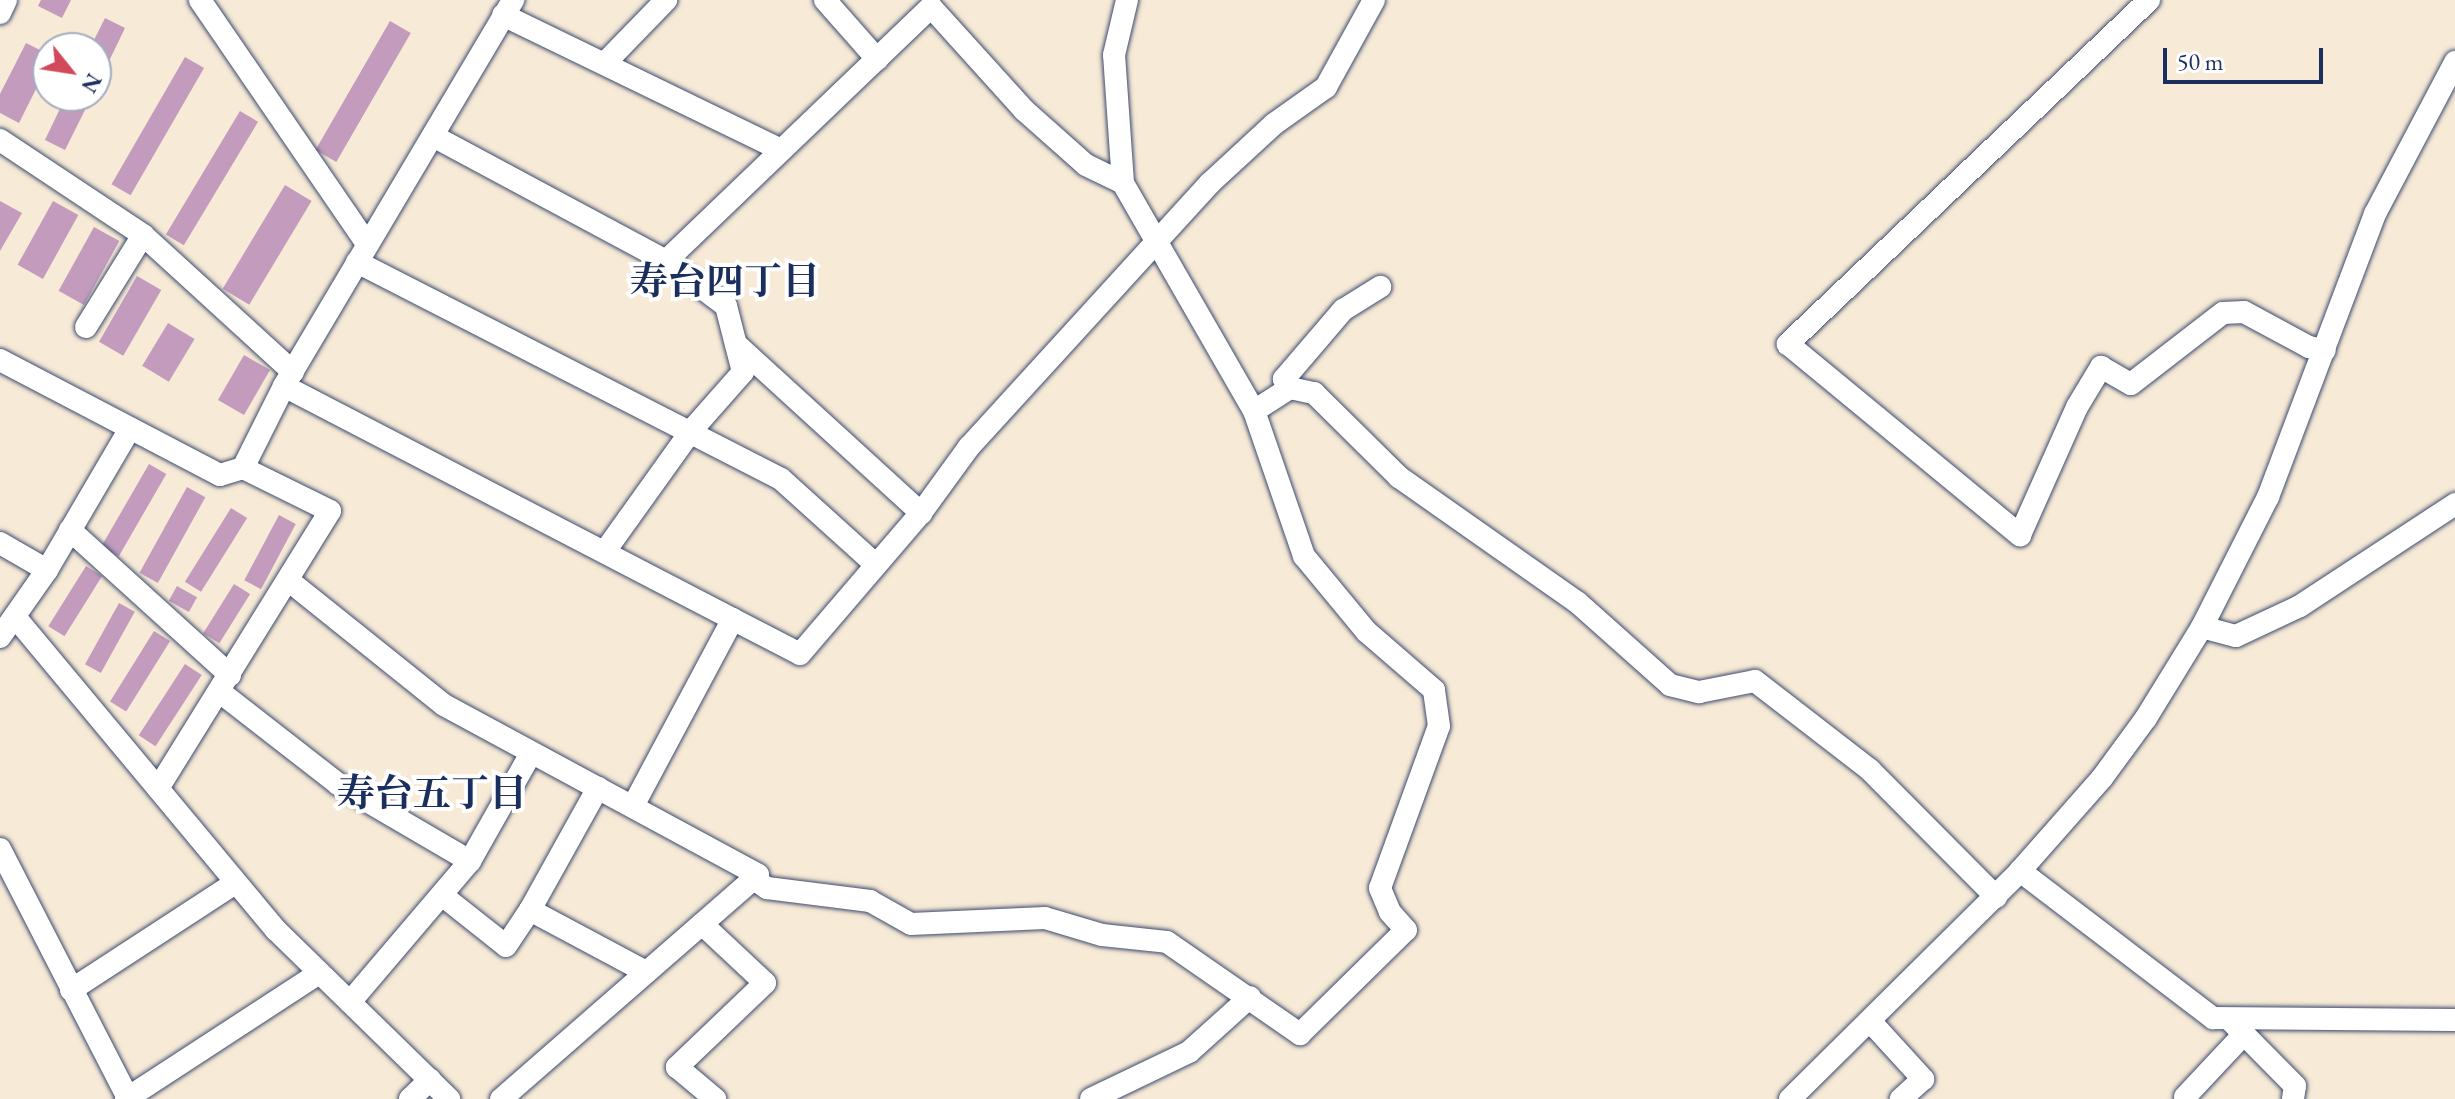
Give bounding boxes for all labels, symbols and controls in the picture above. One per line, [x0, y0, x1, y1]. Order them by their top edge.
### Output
north arrow [32, 32, 112, 112]
scale bar [2167, 32, 2327, 82]
text: 50 m [2177, 46, 2224, 77]
text: N [74, 68, 108, 98]
district label: 寿台四丁目 [630, 258, 820, 304]
district label: 寿台五丁目 [337, 770, 527, 816]

